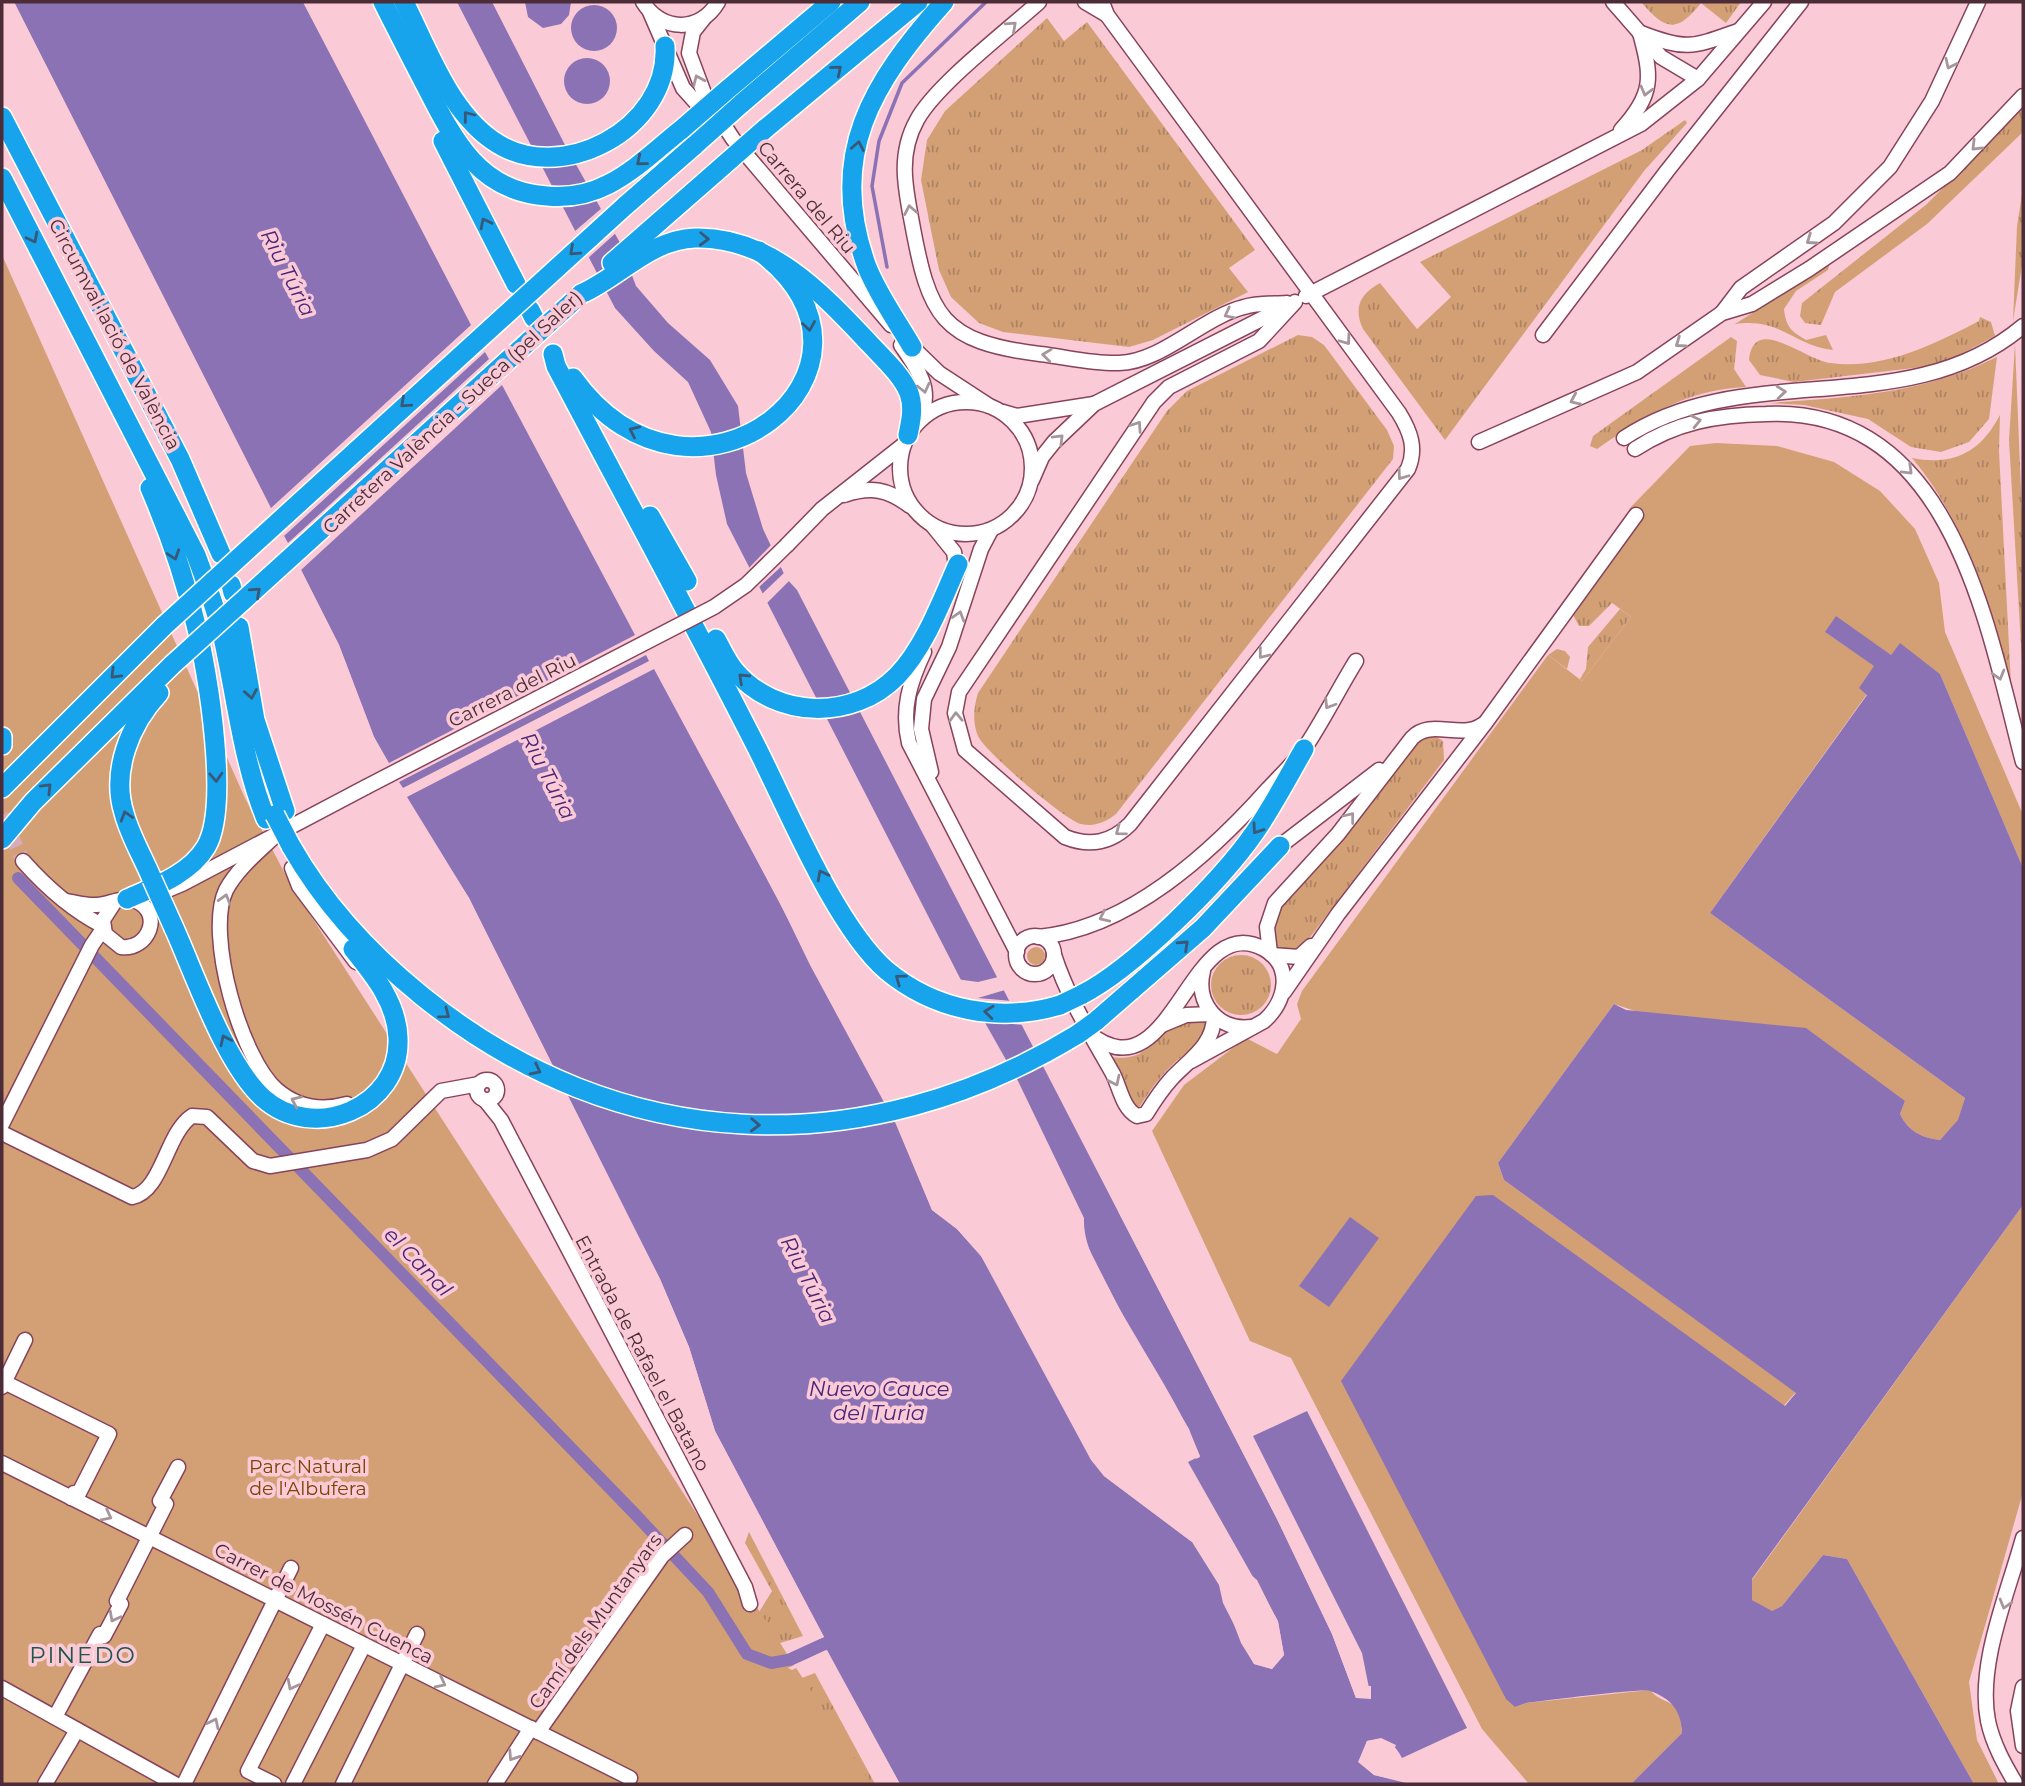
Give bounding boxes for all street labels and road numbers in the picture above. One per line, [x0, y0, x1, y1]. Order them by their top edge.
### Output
street label: Carrera del Riu [753, 136, 860, 258]
street label: Circumval·lació de València [44, 215, 185, 454]
street label: Carretera València - Sueca (pel Saler) [318, 286, 587, 539]
street label: Carrera del Riu [445, 648, 580, 732]
street label: Entrada de Rafael el Batano [570, 1231, 715, 1475]
street label: Camí dels Muntanyars [524, 1529, 667, 1714]
street label: Carrer de Mossén Cuenca [210, 1538, 437, 1669]

